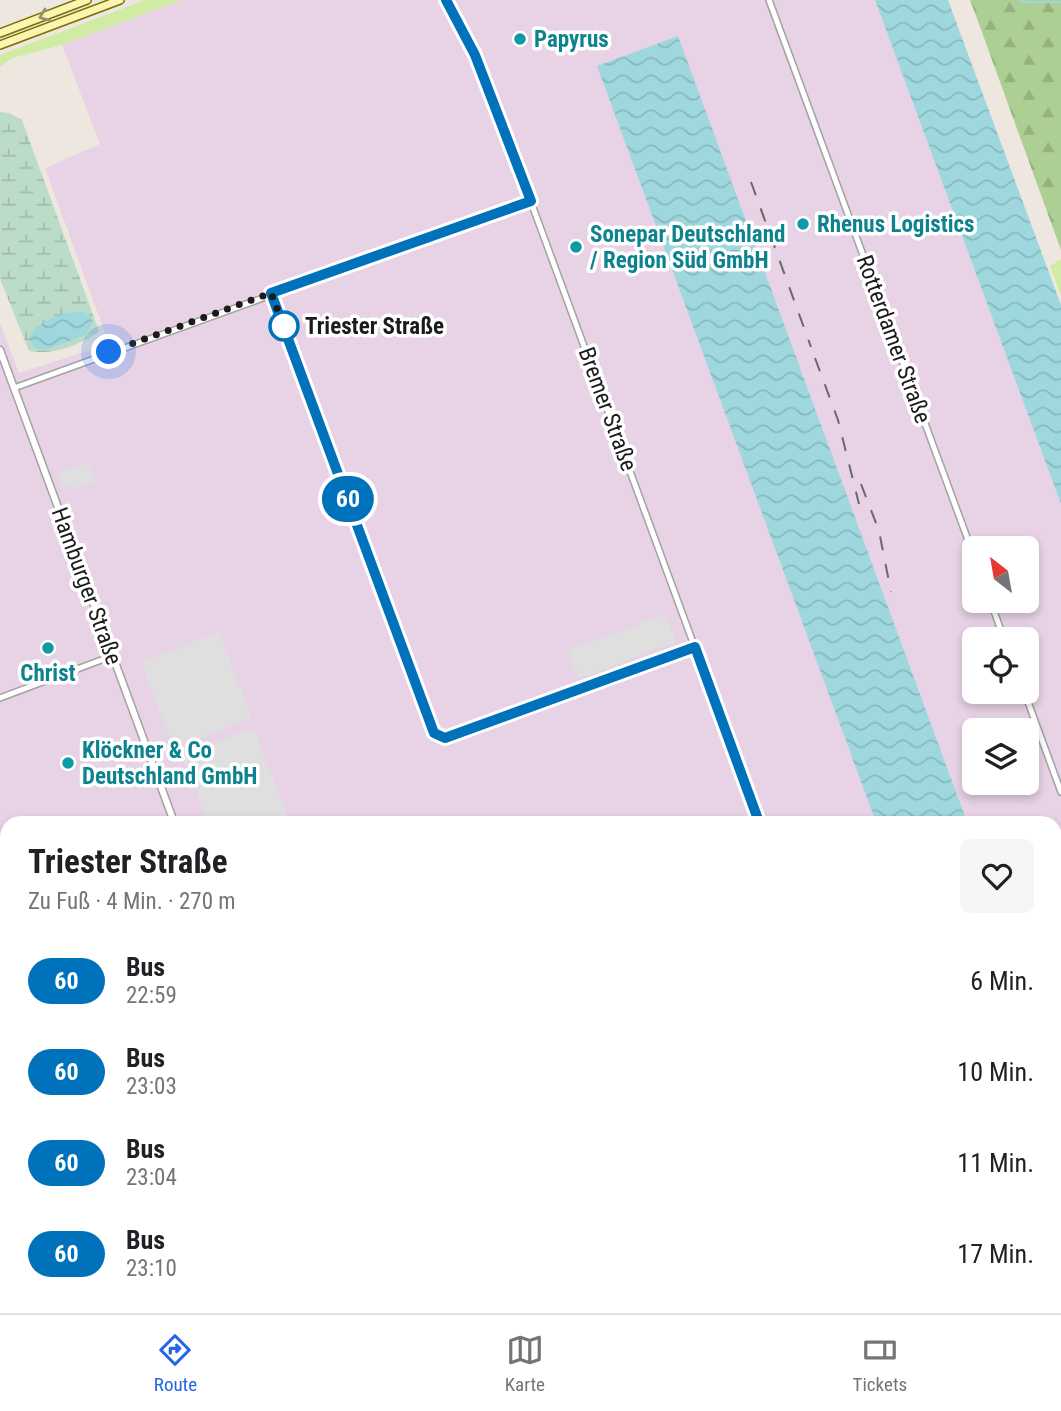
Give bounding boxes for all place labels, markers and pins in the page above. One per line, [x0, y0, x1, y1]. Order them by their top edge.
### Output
place label: Papyrus [534, 26, 609, 53]
marker: Papyrus [512, 31, 528, 47]
place label: Rhenus Logistics [817, 211, 975, 238]
marker: Rhenus Logistics [795, 216, 811, 232]
place label: Sonepar Deutschland / Region Süd GmbH [589, 221, 785, 274]
marker: Sonepar Deutschland / Region Süd GmbH [568, 239, 584, 255]
marker: Triester Straße [269, 311, 299, 341]
place label: Triester Straße [305, 313, 444, 340]
marker: Christ [40, 640, 56, 656]
place label: Christ [20, 660, 76, 687]
place label: Klöckner & Co Deutschland GmbH [82, 737, 257, 790]
marker: Klöckner & Co Deutschland GmbH [60, 755, 76, 771]

